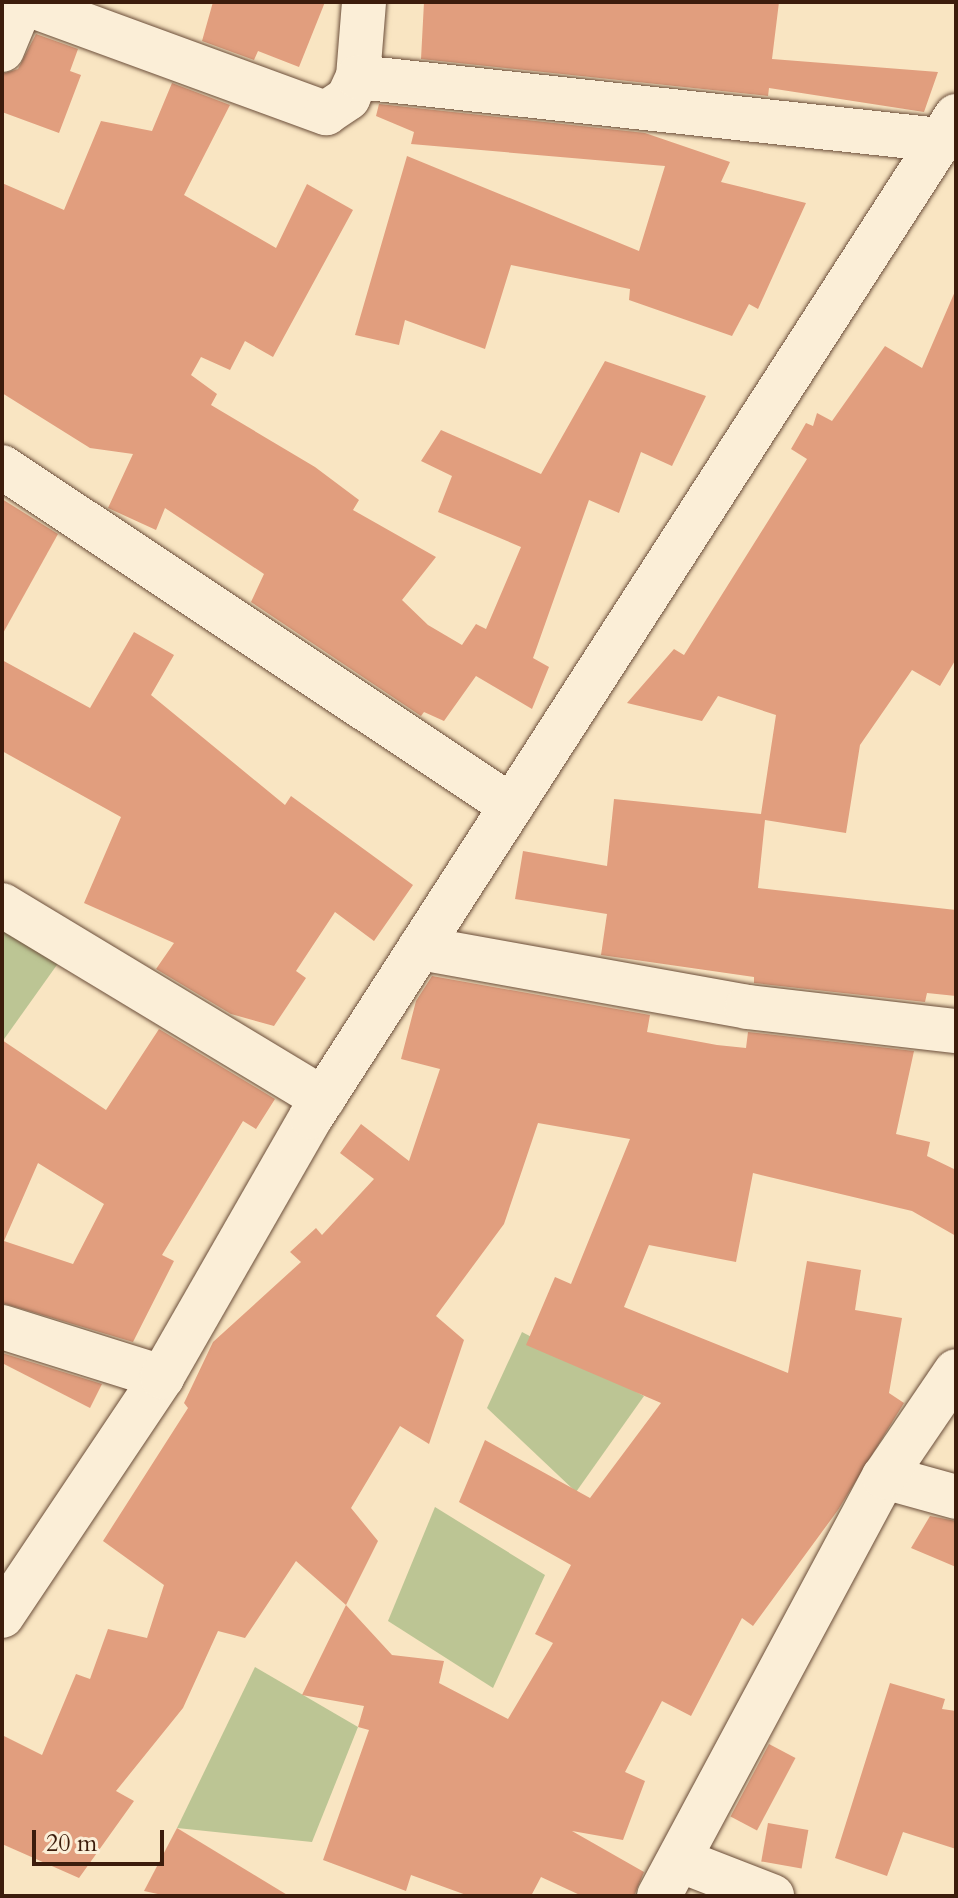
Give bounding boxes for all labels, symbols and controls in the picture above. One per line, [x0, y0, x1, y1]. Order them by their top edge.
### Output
scale bar [36, 1814, 168, 1864]
text: 20 m [46, 1827, 97, 1860]

